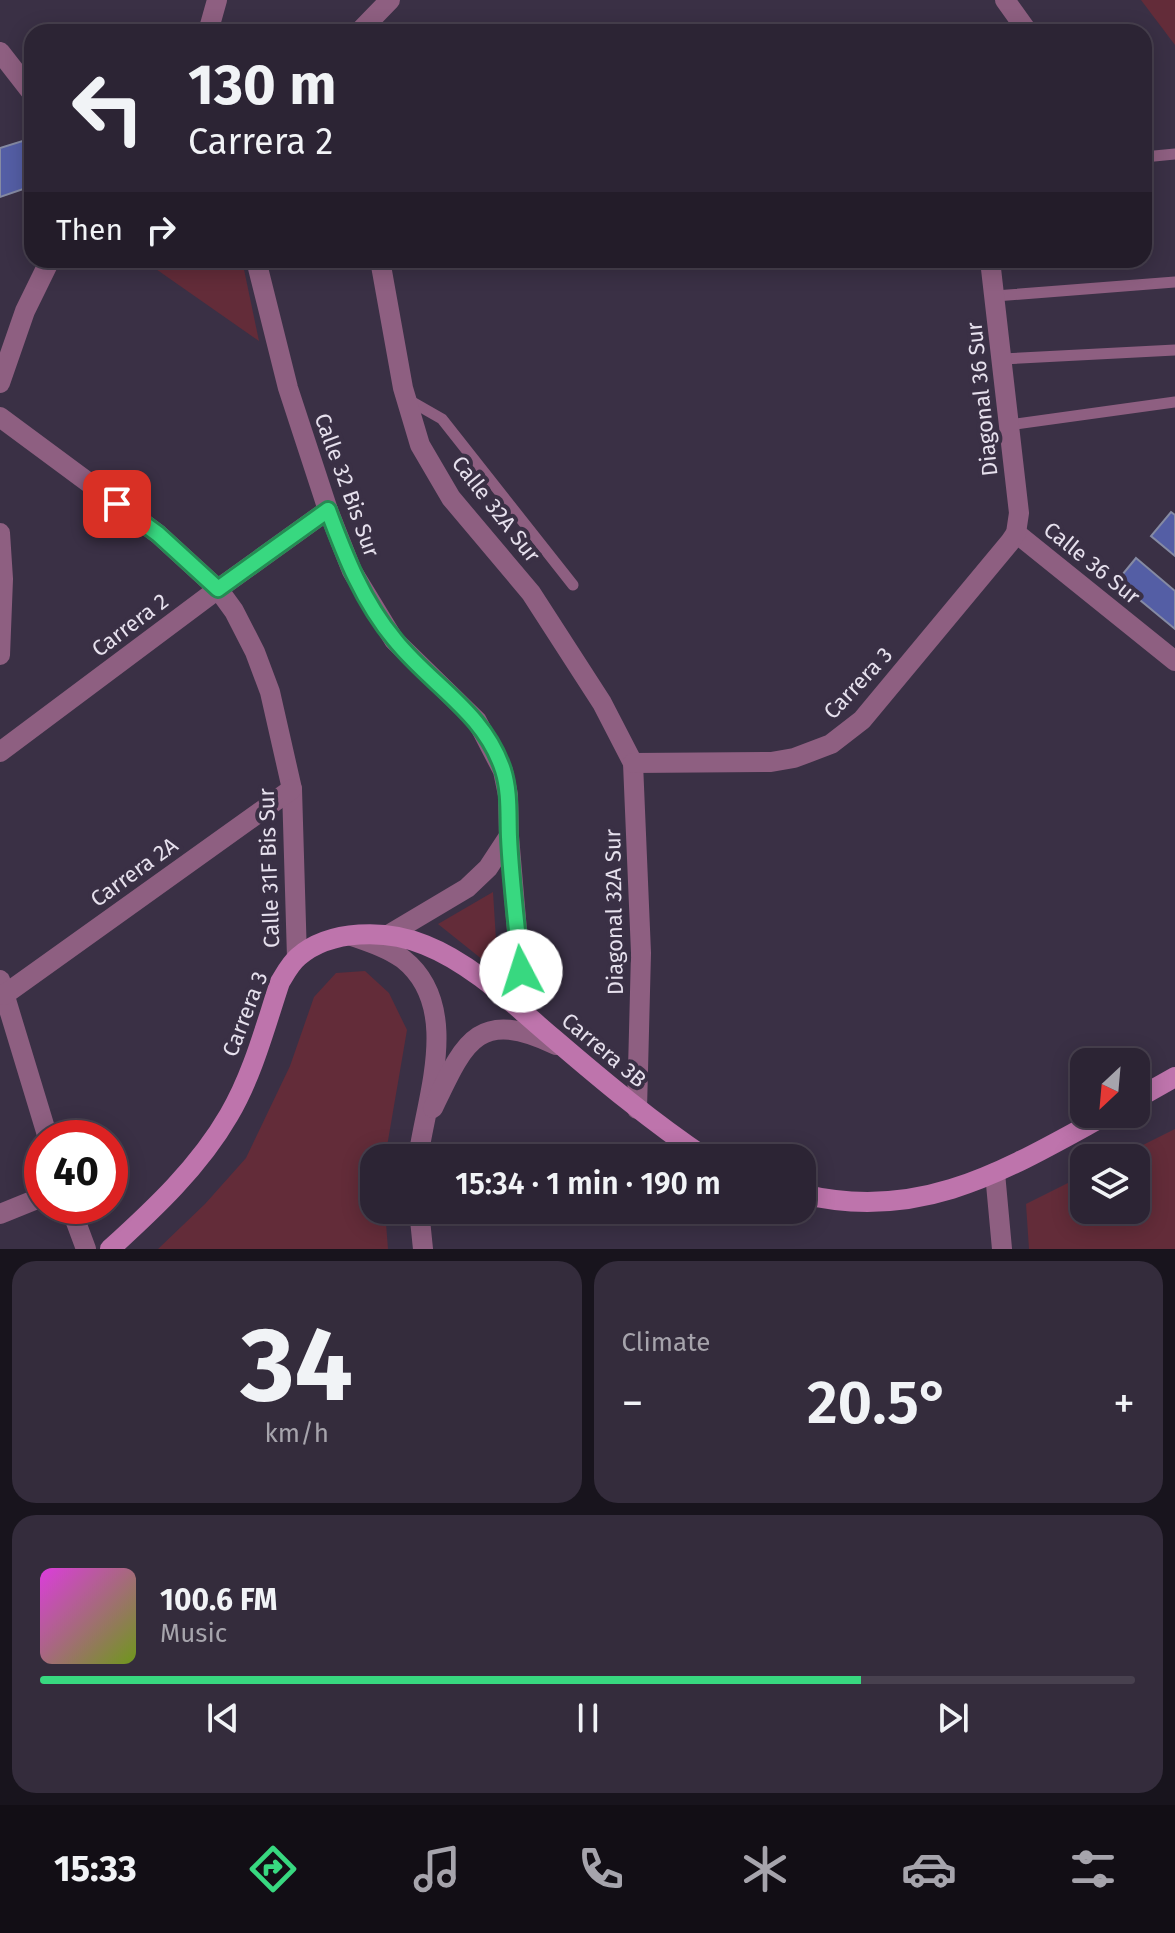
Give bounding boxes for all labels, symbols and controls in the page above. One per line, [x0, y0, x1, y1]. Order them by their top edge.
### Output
text: 130 m [188, 52, 336, 119]
icon: left [56, 56, 160, 160]
text: Carrera 2 [188, 120, 333, 164]
icon: right [139, 208, 183, 252]
text: Then [56, 212, 123, 248]
street label: Diagonal 36 Sur [960, 320, 1004, 477]
street label: Calle 32 Bis Sur [309, 409, 386, 561]
street label: Calle 32A Sur [446, 450, 546, 568]
pin [83, 470, 151, 538]
icon: arrive [95, 482, 139, 526]
street label: Calle 36 Sur [1038, 516, 1146, 610]
street label: Carrera 2 [86, 587, 174, 663]
street label: Carrera 3 [818, 641, 898, 725]
street label: Calle 31F Bis Sur [253, 787, 285, 948]
street label: Diagonal 32A Sur [599, 828, 629, 995]
street label: Carrera 2A [85, 831, 183, 913]
position arrow [479, 929, 563, 1013]
street label: Carrera 3 [216, 968, 274, 1060]
street label: Carrera 3B [556, 1007, 652, 1093]
north arrow [1070, 1048, 1150, 1128]
map controls [1070, 1048, 1150, 1224]
speed limit sign: 40 [24, 1120, 128, 1224]
button: layers [1070, 1144, 1150, 1224]
text: 15:34 · 1 min · 190 m [455, 1166, 721, 1202]
text: 34 [240, 1303, 353, 1428]
text: Climate [622, 1327, 710, 1358]
text: 20.5° [807, 1367, 950, 1439]
text: − [622, 1377, 644, 1430]
text: + [1113, 1377, 1135, 1430]
text: km/h [265, 1418, 329, 1449]
text: 100.6 FM [160, 1582, 277, 1618]
text: Music [160, 1618, 227, 1649]
icon: previous [201, 1696, 245, 1740]
icon: pause [566, 1696, 610, 1740]
icon: next [931, 1696, 975, 1740]
icon: directions [245, 1841, 301, 1897]
icon: music [409, 1841, 465, 1897]
icon: phone [573, 1841, 629, 1897]
icon: climate [737, 1841, 793, 1897]
icon: car [901, 1841, 957, 1897]
icon: filters [1065, 1841, 1121, 1897]
text: 15:33 [54, 1847, 137, 1891]

